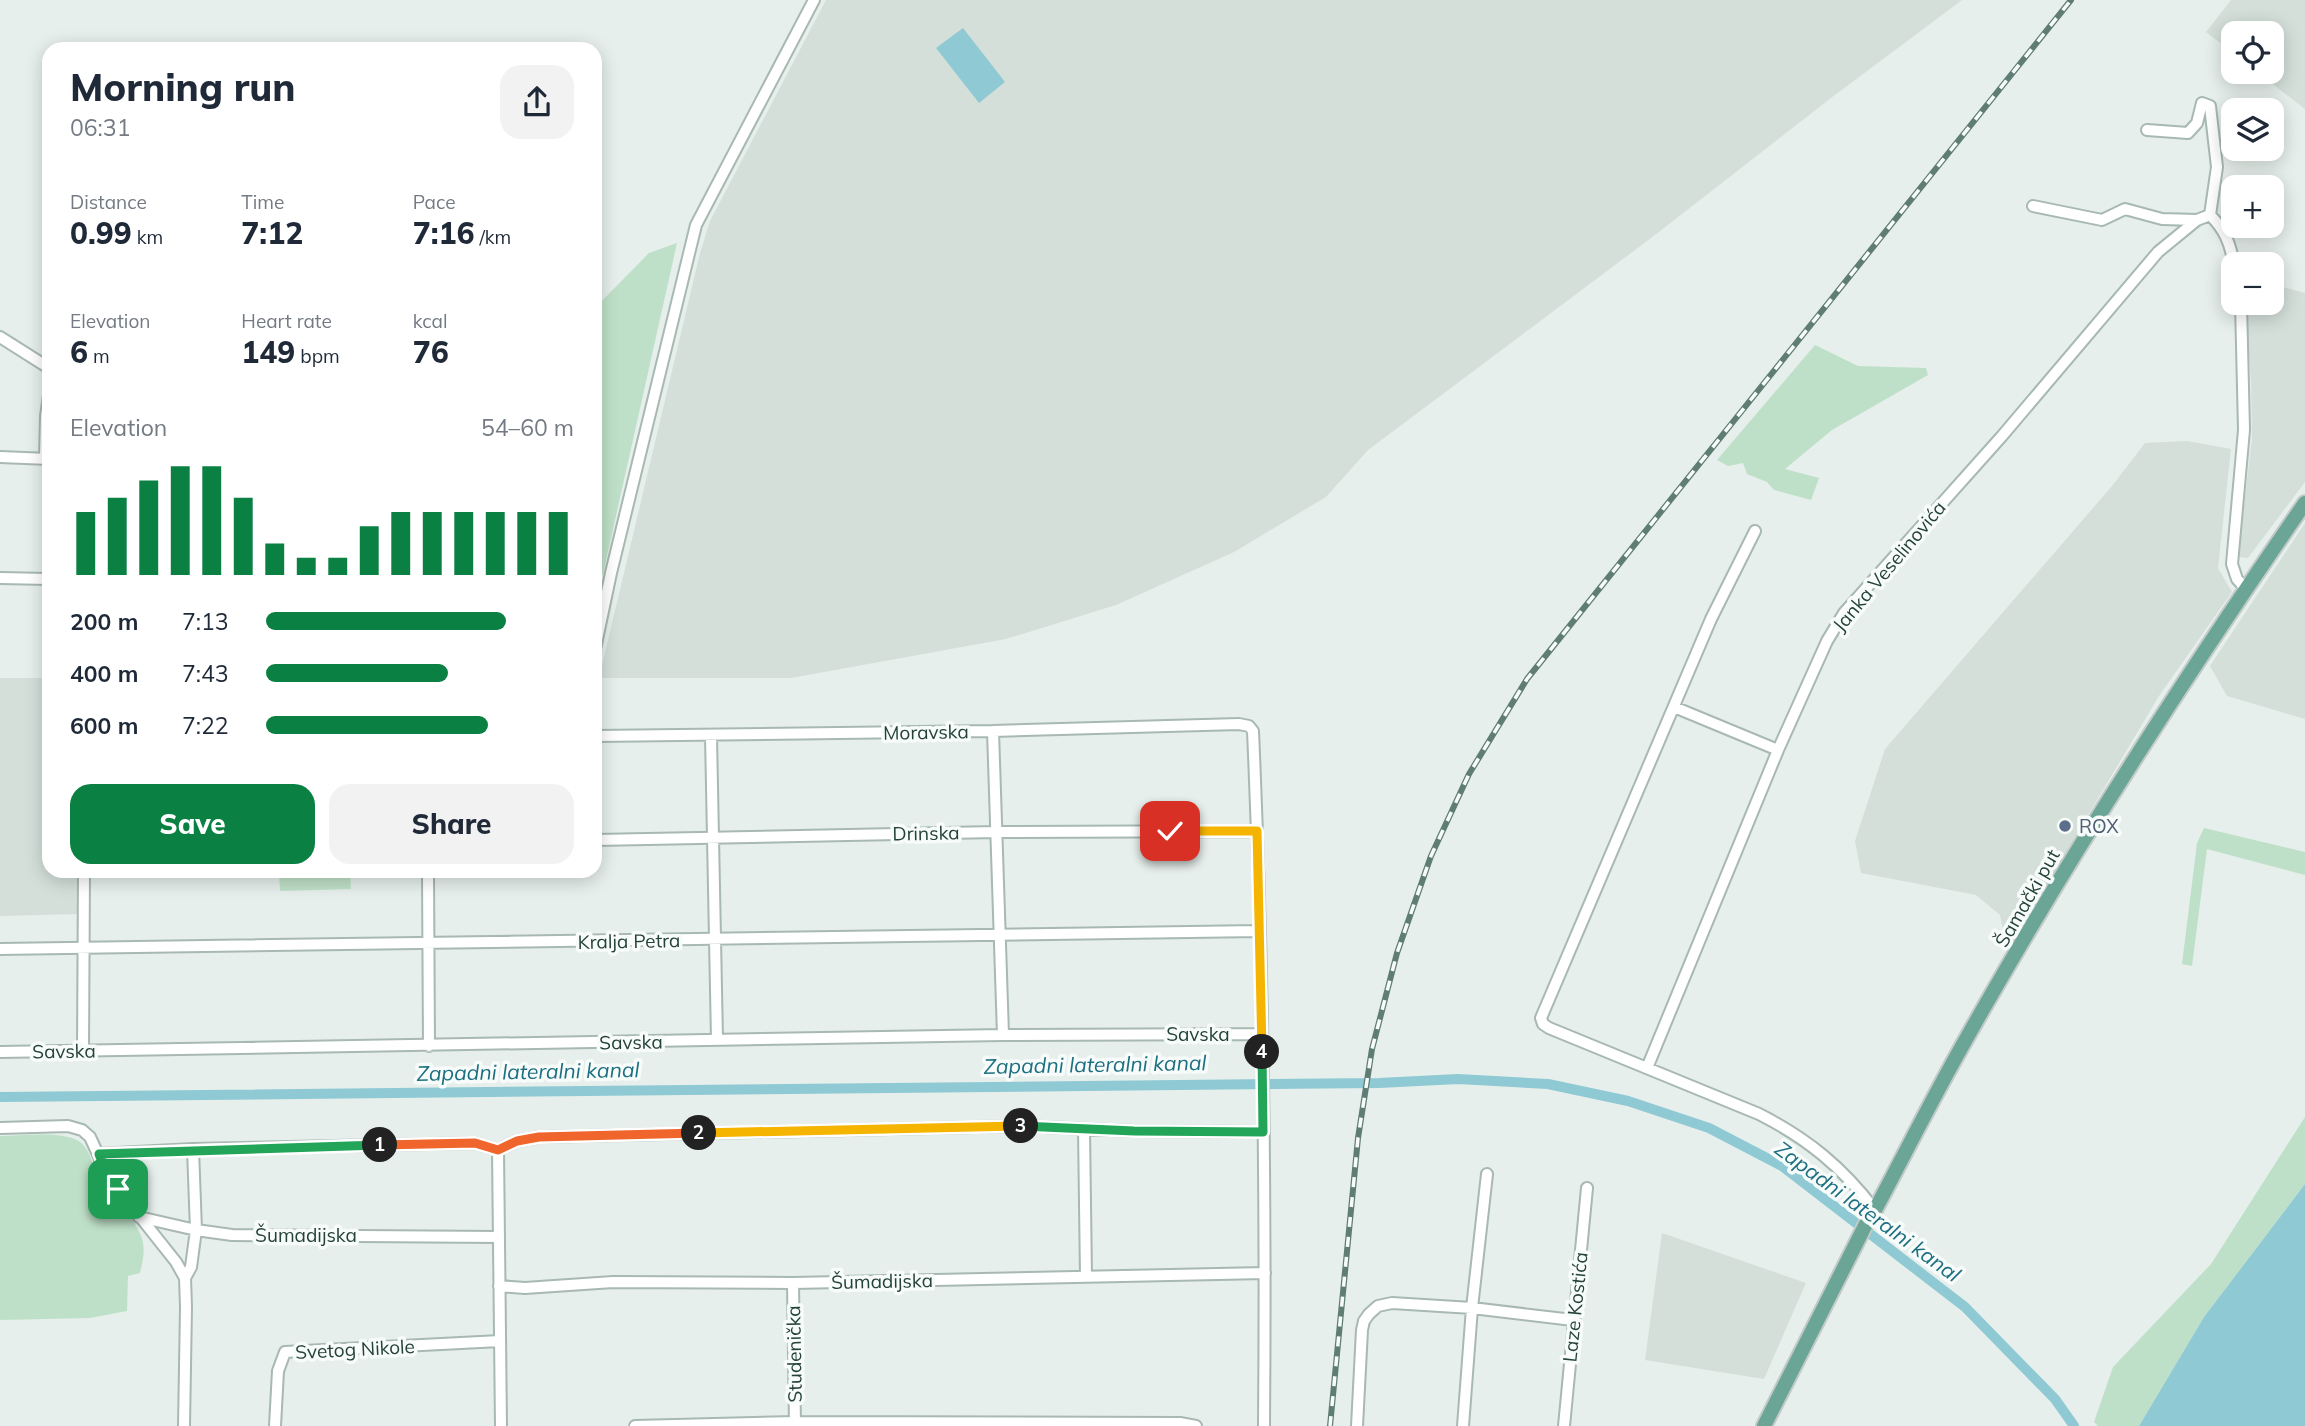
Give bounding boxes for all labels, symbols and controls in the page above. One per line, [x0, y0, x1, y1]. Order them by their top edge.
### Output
map controls [2221, 21, 2284, 315]
button: locate [2221, 21, 2284, 84]
text: Morning run [70, 63, 296, 111]
button: share [500, 65, 574, 139]
button: layers [2221, 98, 2284, 161]
text: 06:31 [70, 113, 130, 142]
button: + [2221, 175, 2284, 238]
text: Distance [70, 190, 147, 214]
text: Time [241, 190, 284, 214]
text: Pace [413, 190, 456, 214]
text: 0.99 [70, 214, 132, 252]
text: 7:12 [241, 214, 303, 252]
text: 7:16 [413, 214, 474, 252]
text: km [132, 225, 163, 249]
text: /km [474, 225, 511, 249]
button: − [2221, 252, 2284, 315]
text: Elevation [70, 309, 150, 333]
text: Heart rate [241, 309, 332, 333]
text: kcal [413, 309, 447, 333]
text: 6 [70, 333, 88, 371]
text: 149 [241, 333, 295, 371]
text: 76 [413, 333, 449, 371]
text: m [88, 344, 110, 368]
text: bpm [295, 344, 340, 368]
text: Elevation [70, 413, 167, 442]
text: 54–60 m [481, 413, 574, 442]
street label: Janka Veselinovića [1827, 496, 1951, 636]
text: 200 m [70, 607, 138, 636]
text: 7:13 [182, 607, 229, 636]
text: 400 m [70, 659, 138, 688]
text: 7:43 [182, 659, 229, 688]
text: 600 m [70, 711, 138, 740]
text: 7:22 [182, 711, 229, 740]
street label: Moravska [883, 719, 969, 745]
button: Save [70, 784, 315, 864]
button: Share [329, 784, 574, 864]
pin [1140, 801, 1200, 861]
icon: check [1151, 812, 1189, 850]
place label: ROX [2079, 814, 2119, 838]
marker: ROX [2057, 818, 2073, 834]
street label: Drinska [892, 820, 960, 846]
street label: Šamački put [1989, 845, 2065, 951]
street label: Kralja Petra [577, 928, 681, 954]
street label: Savska [1166, 1022, 1230, 1046]
street label: Savska [599, 1029, 663, 1055]
pin: 4 [1244, 1034, 1280, 1070]
street label: Savska [32, 1038, 96, 1064]
text: 4 [1256, 1039, 1267, 1063]
water label: Zapadni lateralni kanal [983, 1049, 1207, 1079]
water label: Zapadni lateralni kanal [416, 1056, 640, 1086]
pin: 3 [1004, 1108, 1038, 1144]
text: 3 [1015, 1113, 1026, 1137]
pin: 2 [682, 1116, 716, 1150]
text: 2 [693, 1120, 704, 1144]
pin: 1 [362, 1128, 398, 1162]
text: 1 [374, 1132, 385, 1156]
water label: Zapadni lateralni kanal [1770, 1135, 1966, 1287]
pin [88, 1159, 148, 1219]
icon: arrive [99, 1170, 137, 1208]
street label: Šumadijska [255, 1223, 357, 1247]
street label: Laze Kostića [1557, 1251, 1593, 1363]
street label: Šumadijska [831, 1268, 933, 1294]
street label: Studenička [781, 1305, 807, 1403]
street label: Svetog Nikole [295, 1334, 415, 1364]

